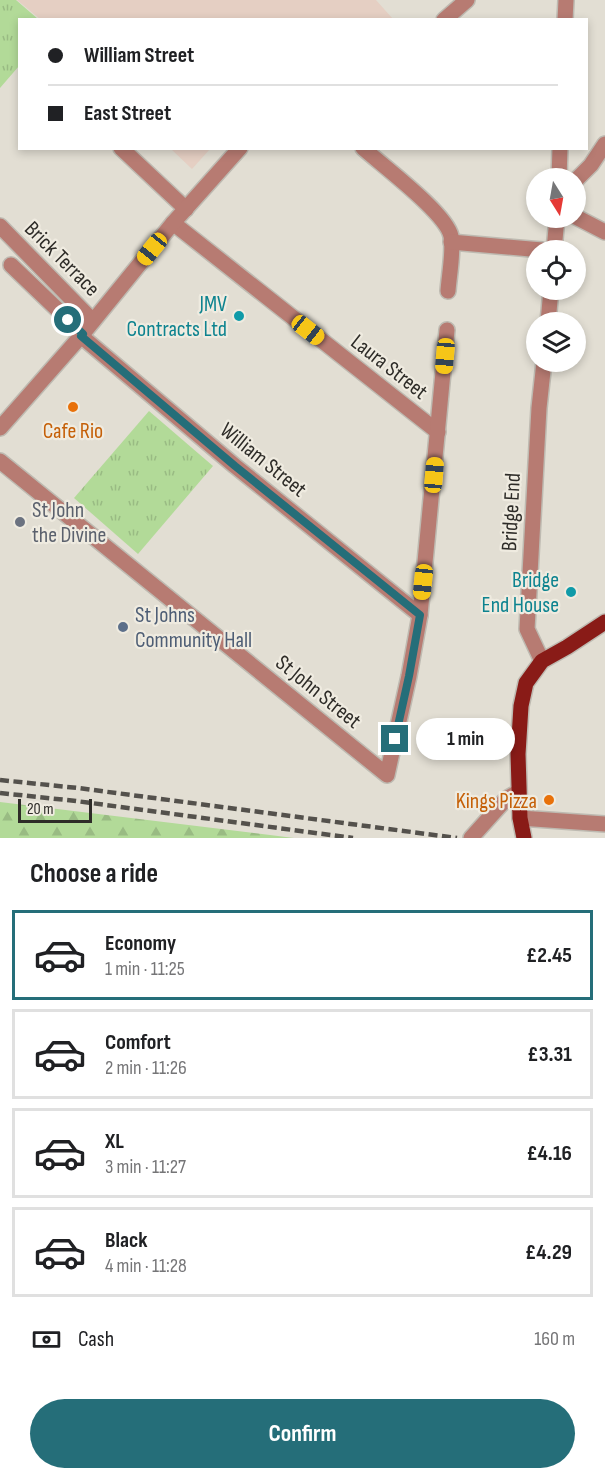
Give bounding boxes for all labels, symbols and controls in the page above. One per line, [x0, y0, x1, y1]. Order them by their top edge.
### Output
text: William Street [84, 42, 194, 69]
text: East Street [84, 100, 171, 127]
north arrow [526, 168, 586, 228]
map controls [526, 168, 586, 372]
street label: Brick Terrace [19, 216, 105, 302]
car [134, 229, 170, 269]
button: locate [526, 240, 586, 300]
place label: JMV Contracts Ltd [127, 291, 227, 343]
route start [54, 306, 81, 333]
marker: JMV Contracts Ltd [232, 309, 246, 323]
car [288, 312, 328, 348]
button: layers [526, 312, 586, 372]
street label: Laura Street [345, 329, 433, 406]
car [434, 337, 456, 375]
marker: Cafe Rio [66, 400, 80, 414]
street label: William Street [214, 417, 312, 503]
place label: Cafe Rio [43, 418, 103, 445]
car [423, 456, 445, 494]
street label: Bridge End [496, 472, 527, 552]
place label: St John the Divine [32, 497, 106, 549]
marker: St John the Divine [13, 515, 27, 529]
car [412, 563, 434, 601]
place label: Bridge End House [482, 567, 559, 619]
marker: Bridge End House [564, 585, 578, 599]
place label: St Johns Community Hall [135, 602, 252, 654]
marker: St Johns Community Hall [116, 620, 130, 634]
street label: St John Street [270, 650, 366, 735]
callout: 1 min [416, 718, 515, 760]
route end [381, 725, 408, 752]
text: 1 min [447, 727, 484, 751]
place label: Kings Pizza [456, 788, 537, 815]
marker: Kings Pizza [542, 793, 556, 807]
scale bar [18, 796, 92, 824]
text: 20 m [27, 800, 54, 819]
text: Choose a ride [30, 858, 158, 890]
icon: car [33, 928, 87, 982]
text: Economy [105, 930, 176, 957]
text: £2.45 [526, 942, 572, 969]
text: 1 min · 11:25 [105, 957, 185, 981]
icon: car [33, 1027, 87, 1081]
text: Comfort [105, 1029, 171, 1056]
text: £3.31 [527, 1041, 572, 1068]
text: 2 min · 11:26 [105, 1056, 187, 1080]
icon: car [33, 1126, 87, 1180]
text: XL [105, 1128, 124, 1155]
text: £4.16 [526, 1140, 572, 1167]
text: 3 min · 11:27 [105, 1155, 186, 1179]
icon: car [33, 1225, 87, 1279]
text: Black [105, 1227, 147, 1254]
text: £4.29 [525, 1239, 572, 1266]
text: 4 min · 11:28 [105, 1254, 187, 1278]
icon: cash [30, 1323, 63, 1356]
text: Cash [78, 1326, 114, 1353]
text: 160 m [534, 1327, 575, 1351]
button: Confirm [30, 1399, 575, 1468]

